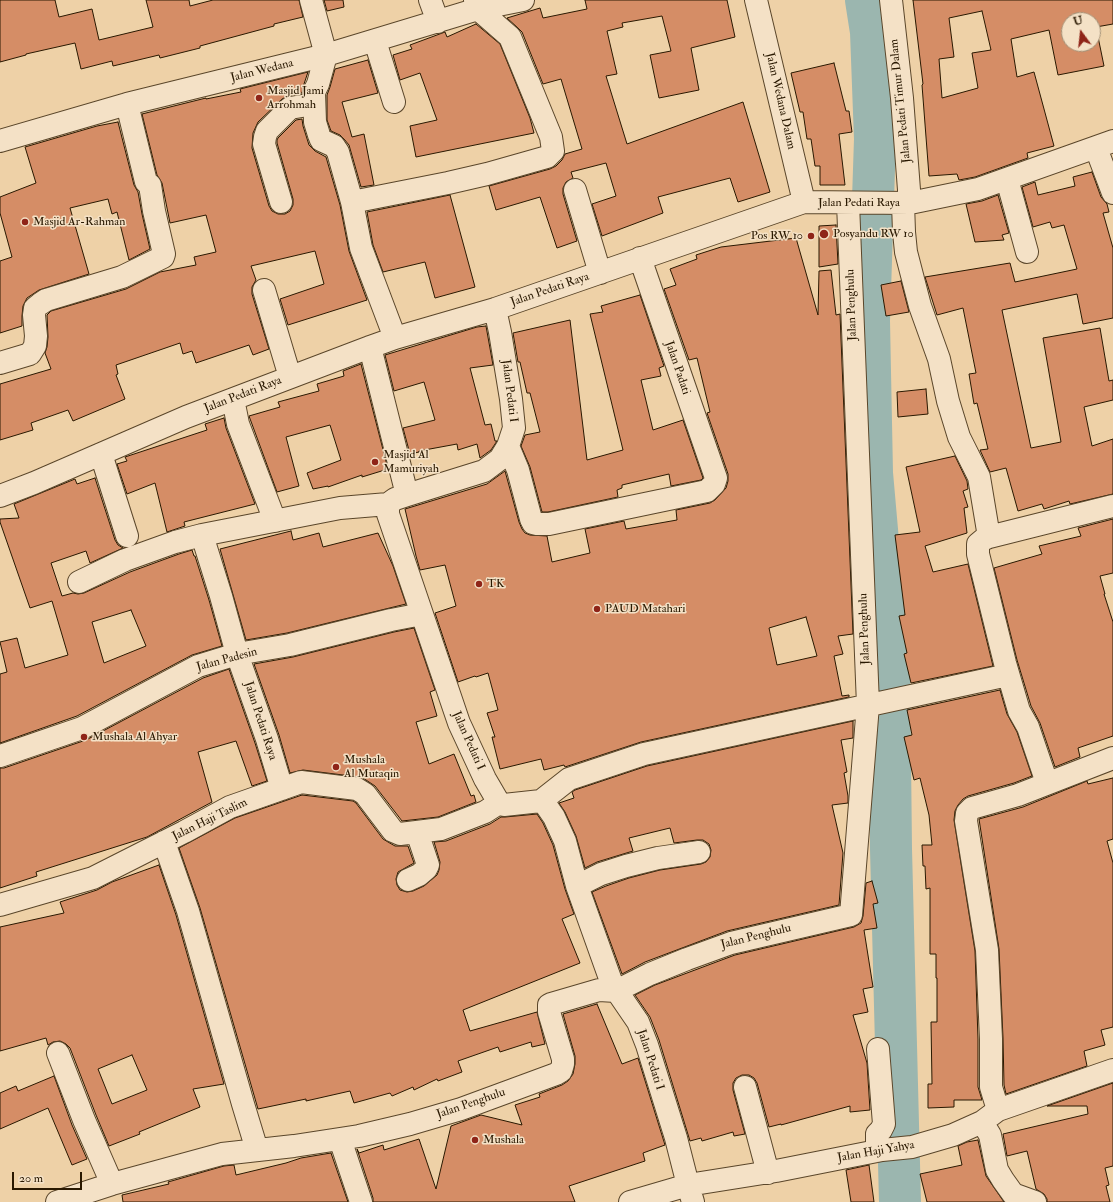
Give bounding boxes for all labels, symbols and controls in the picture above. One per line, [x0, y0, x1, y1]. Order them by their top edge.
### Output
north arrow [1061, 12, 1101, 52]
text: U [1072, 13, 1084, 28]
street label: Jalan Pedati Timur Dalam [887, 38, 915, 164]
street label: Jalan Wedana Dalam [762, 51, 798, 151]
street label: Jalan Wedana [229, 56, 295, 86]
place label: Masjid Jami Arrohmah [267, 84, 324, 112]
marker: Masjid Jami Arrohmah [254, 93, 264, 103]
street label: Jalan Pedati Raya [818, 196, 900, 210]
place label: Masjid Ar-Rahman [33, 215, 125, 229]
marker: Masjid Ar-Rahman [20, 217, 30, 227]
place label: Posyandu RW 10 [833, 227, 914, 241]
marker: Posyandu RW 10 [818, 228, 830, 240]
place label: Pos RW 10 [751, 229, 803, 243]
marker: Pos RW 10 [806, 231, 816, 241]
street label: Jalan Penghulu [844, 269, 860, 341]
street label: Jalan Pedati Raya [509, 270, 591, 310]
street label: Jalan Padati [661, 339, 693, 397]
street label: Jalan Pedati I [498, 359, 520, 423]
street label: Jalan Pedati Raya [202, 374, 284, 416]
place label: Masjid Al Mamuriyah [383, 448, 439, 476]
marker: Masjid Al Mamuriyah [370, 457, 380, 467]
place label: TK [487, 577, 504, 591]
marker: TK [474, 579, 484, 589]
street label: Jalan Penghulu [857, 593, 873, 665]
place label: PAUD Matahari [605, 602, 686, 616]
marker: PAUD Matahari [592, 604, 602, 614]
street label: Jalan Padesin [195, 645, 259, 675]
street label: Jalan Pedati Raya [240, 680, 280, 762]
street label: Jalan Pedati I [449, 709, 487, 773]
place label: Mushala Al Ahyar [92, 730, 177, 744]
marker: Mushala Al Ahyar [79, 732, 89, 742]
place label: Mushala Al Mutaqin [344, 753, 399, 781]
marker: Mushala Al Mutaqin [331, 762, 341, 772]
street label: Jalan Haji Taslim [170, 796, 250, 844]
street label: Jalan Penghulu [719, 921, 793, 953]
street label: Jalan Pedati I [633, 1028, 667, 1092]
street label: Jalan Penghulu [435, 1086, 507, 1122]
place label: Mushala [483, 1133, 524, 1147]
marker: Mushala [470, 1135, 480, 1145]
street label: Jalan Haji Yahya [836, 1138, 916, 1166]
scale bar [14, 1164, 84, 1190]
text: 20 m [19, 1171, 43, 1186]

